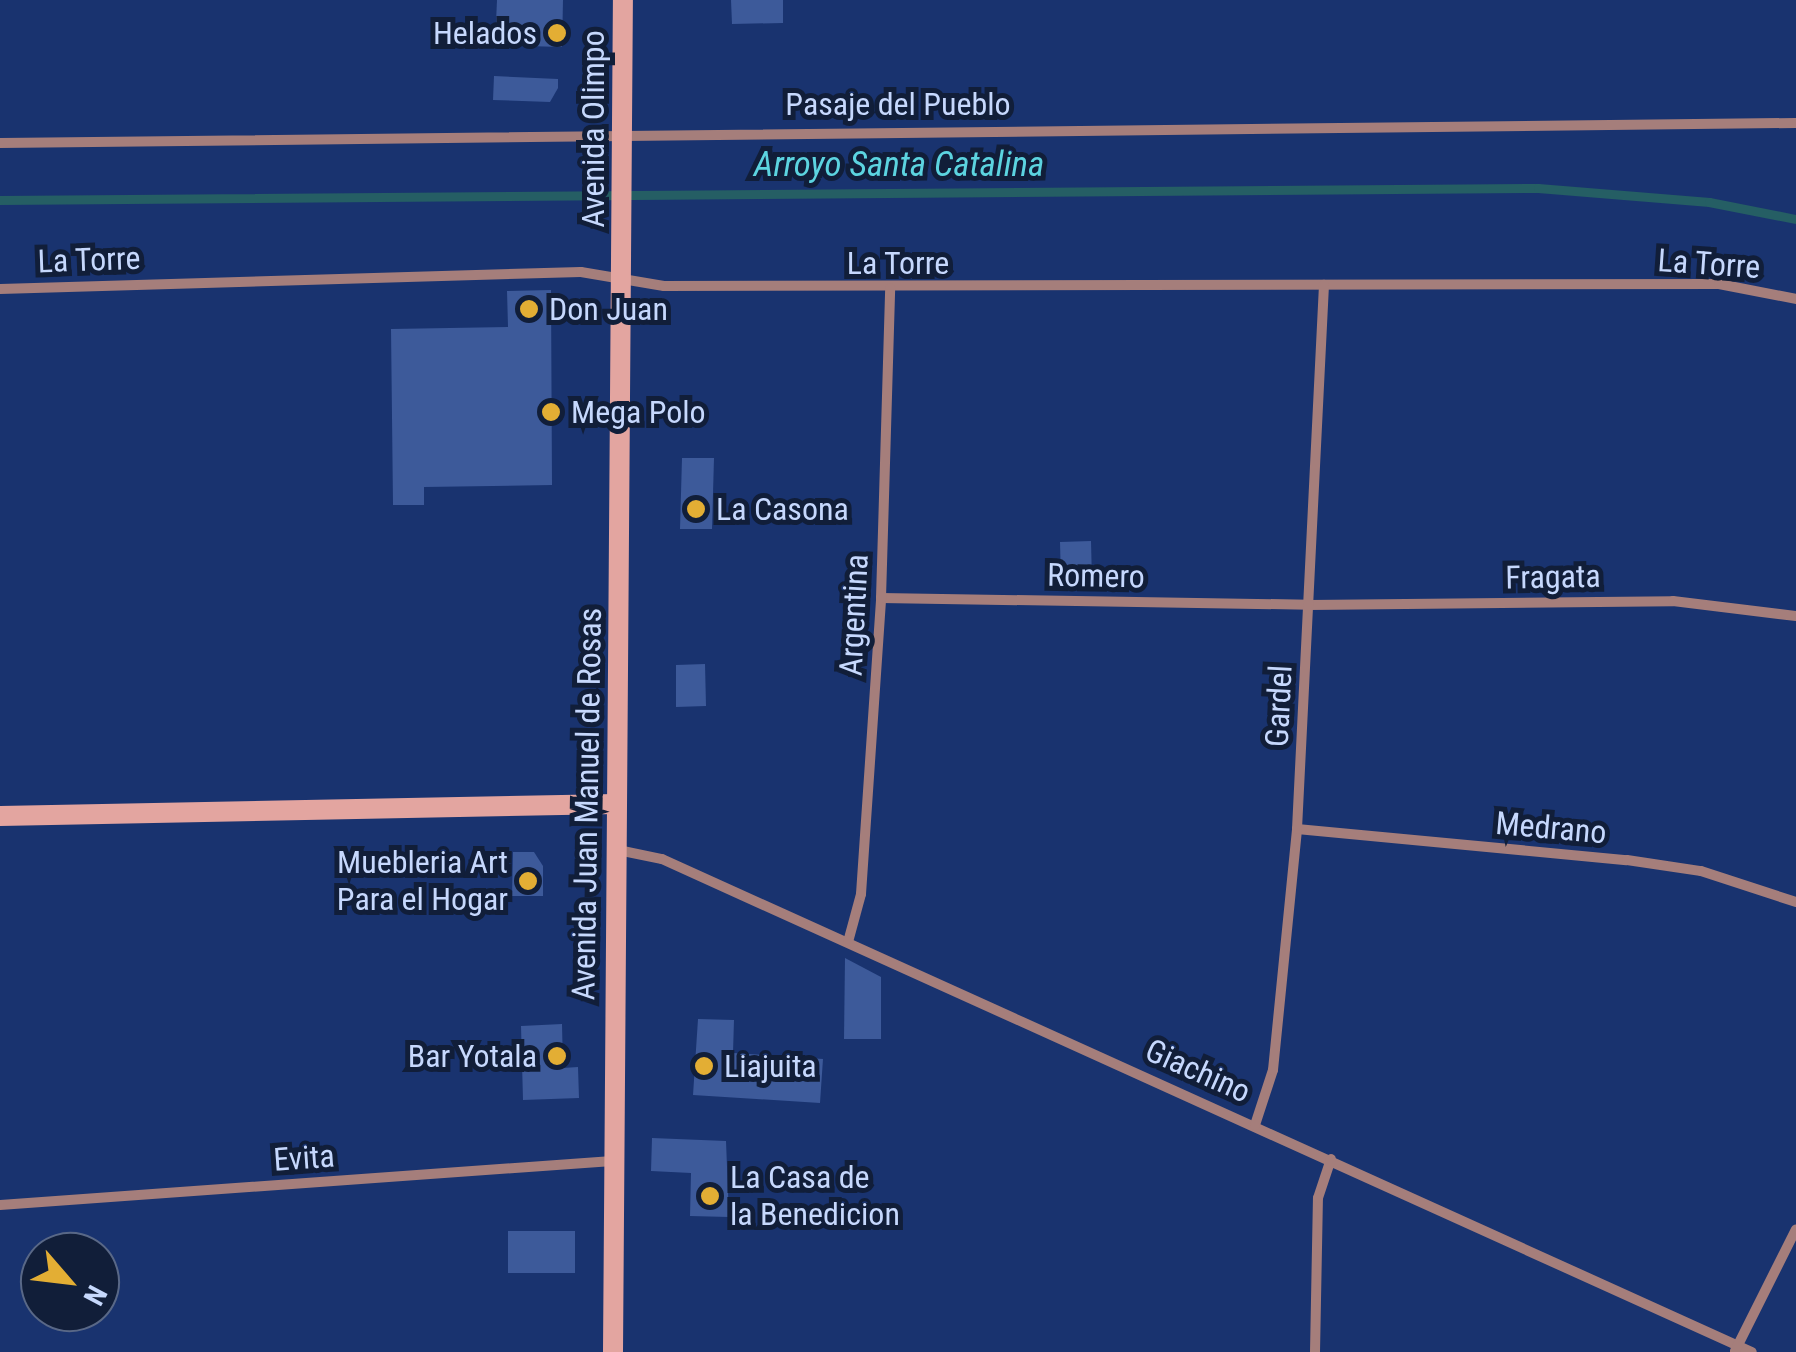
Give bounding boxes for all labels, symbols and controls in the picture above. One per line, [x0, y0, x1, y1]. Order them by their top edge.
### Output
place label: Helados [433, 14, 537, 52]
marker: Helados [546, 22, 568, 44]
street label: Avenida Olimpo [574, 30, 612, 228]
street label: Pasaje del Pueblo [785, 85, 1011, 123]
water label: Arroyo Santa Catalina [754, 144, 1044, 186]
street label: La Torre [37, 239, 141, 281]
street label: La Torre [1656, 241, 1762, 287]
street label: La Torre [846, 244, 950, 282]
place label: Don Juan [549, 290, 668, 328]
marker: Don Juan [518, 298, 540, 320]
place label: Mega Polo [571, 393, 706, 431]
marker: Mega Polo [540, 401, 562, 423]
place label: La Casona [716, 490, 849, 528]
marker: La Casona [685, 498, 707, 520]
street label: Argentina [832, 553, 876, 677]
street label: Romero [1047, 556, 1145, 596]
street label: Fragata [1505, 557, 1601, 597]
street label: Avenida Juan Manuel de Rosas [564, 607, 610, 1001]
street label: Gardel [1258, 664, 1300, 748]
street label: Medrano [1494, 804, 1608, 852]
place label: Muebleria Art Para el Hogar [337, 844, 508, 919]
marker: Muebleria Art Para el Hogar [517, 870, 539, 892]
street label: Giachino [1140, 1031, 1256, 1111]
place label: Bar Yotala [408, 1037, 537, 1075]
marker: Bar Yotala [546, 1045, 568, 1067]
place label: Liajuita [724, 1047, 817, 1085]
marker: Liajuita [693, 1055, 715, 1077]
street label: Evita [272, 1137, 336, 1179]
place label: La Casa de la Benedicion [730, 1159, 900, 1234]
marker: La Casa de la Benedicion [699, 1185, 721, 1207]
north arrow [20, 1232, 120, 1332]
text: N [77, 1280, 114, 1311]

